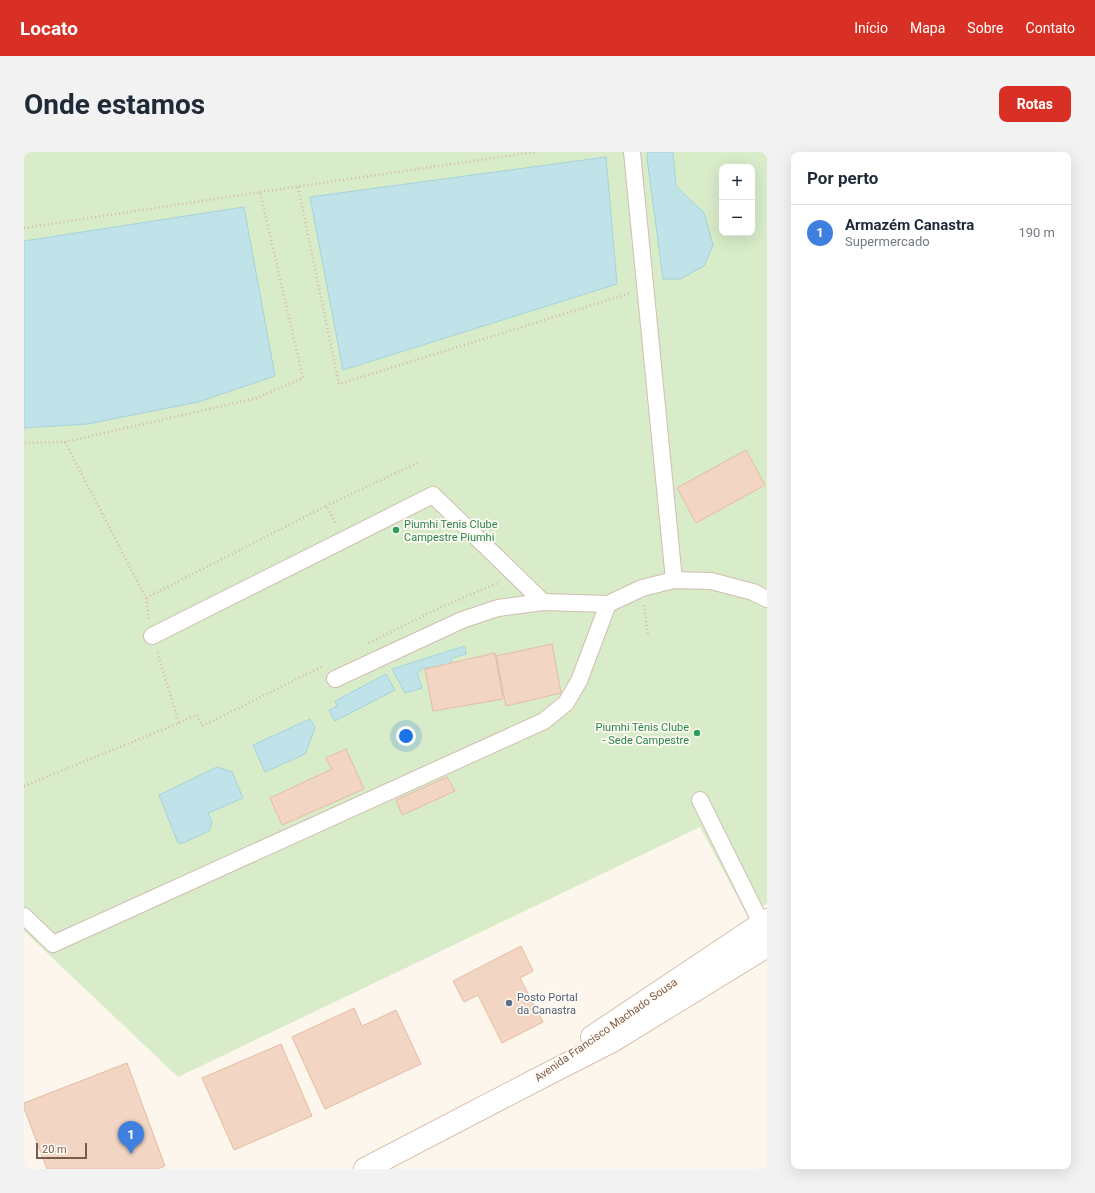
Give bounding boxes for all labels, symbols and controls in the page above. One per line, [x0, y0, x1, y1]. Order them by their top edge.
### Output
text: Locato [20, 17, 78, 40]
text: Início [854, 20, 888, 36]
text: Mapa [910, 20, 945, 36]
text: Sobre [967, 20, 1004, 36]
text: Contato [1026, 20, 1075, 36]
button: Rotas [999, 86, 1071, 122]
text: Onde estamos [24, 88, 205, 121]
map controls [719, 164, 755, 236]
button: + [719, 164, 755, 200]
text: Por perto [807, 168, 878, 188]
button: − [719, 200, 755, 236]
text: Armazém Canastra [845, 216, 974, 234]
text: 1 [816, 225, 824, 240]
text: 190 m [1018, 225, 1055, 240]
text: Supermercado [845, 234, 930, 249]
place label: Piumhi Tenis Clube Campestre Piumhi [404, 518, 498, 544]
marker: Piumhi Tenis Clube Campestre Piumhi [391, 525, 401, 535]
place label: Piumhi Tênis Clube - Sede Campestre [596, 721, 689, 747]
your location [396, 726, 416, 746]
marker: Piumhi Tênis Clube - Sede Campestre [692, 728, 702, 738]
street label: Avenida Francisco Machado Sousa [532, 976, 680, 1084]
place label: Posto Portal da Canastra [517, 991, 578, 1017]
marker: Posto Portal da Canastra [504, 998, 514, 1008]
pin: 1 [118, 1121, 144, 1154]
scale bar [36, 1141, 87, 1160]
text: 20 m [42, 1143, 67, 1156]

